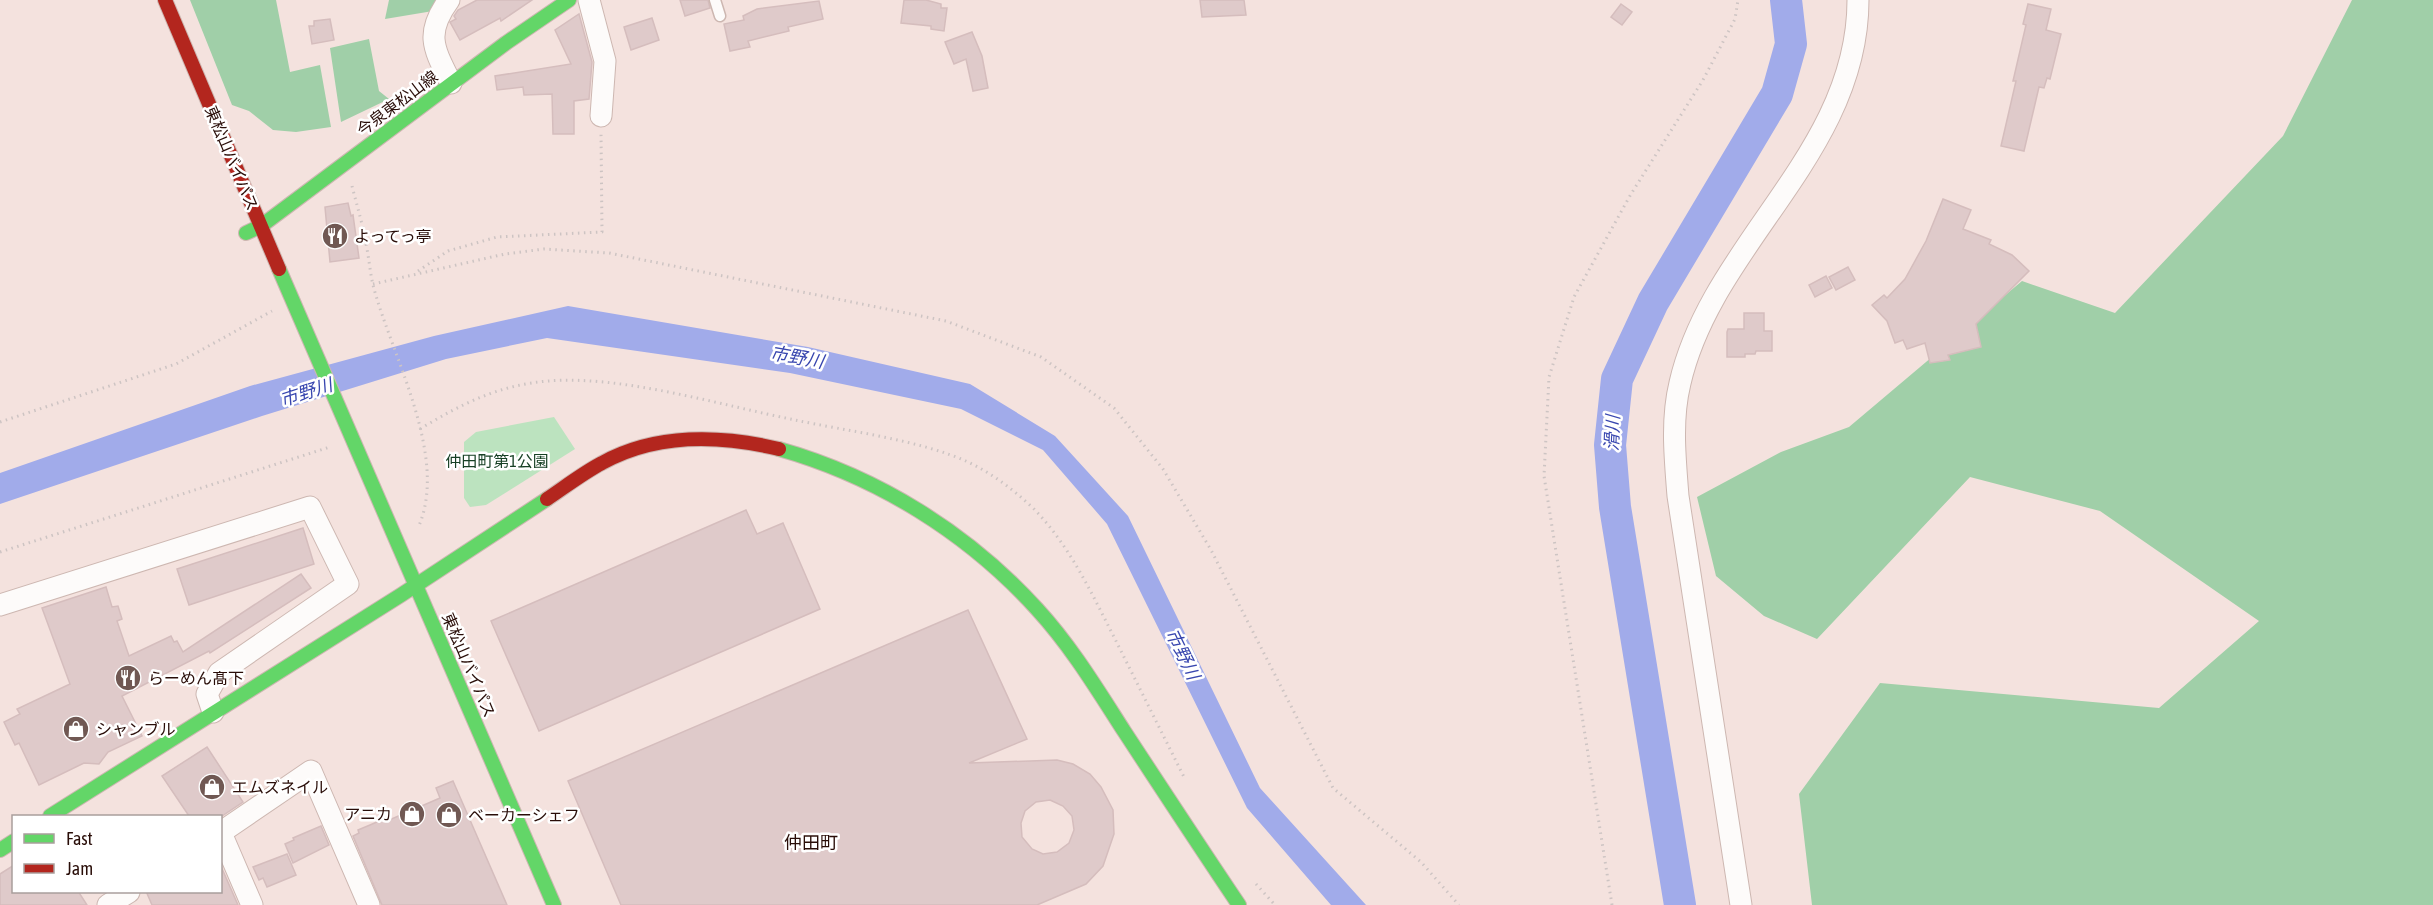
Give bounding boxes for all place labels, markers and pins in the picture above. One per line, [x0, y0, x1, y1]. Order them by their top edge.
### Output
restaurant icon: よってっ亭 [320, 221, 350, 251]
place label: よってっ亭 [354, 227, 432, 245]
restaurant icon: らーめん髙下 [113, 663, 143, 693]
place label: らーめん髙下 [148, 669, 244, 687]
shop icon: シャンブル [61, 714, 91, 744]
place label: シャンブル [96, 720, 176, 738]
shop icon: エムズネイル [197, 772, 227, 802]
place label: エムズネイル [232, 778, 328, 796]
shop icon: アニカ [397, 799, 427, 829]
shop icon: ベーカーシェフ [434, 800, 464, 830]
place label: アニカ [344, 805, 392, 823]
place label: ベーカーシェフ [468, 806, 580, 824]

